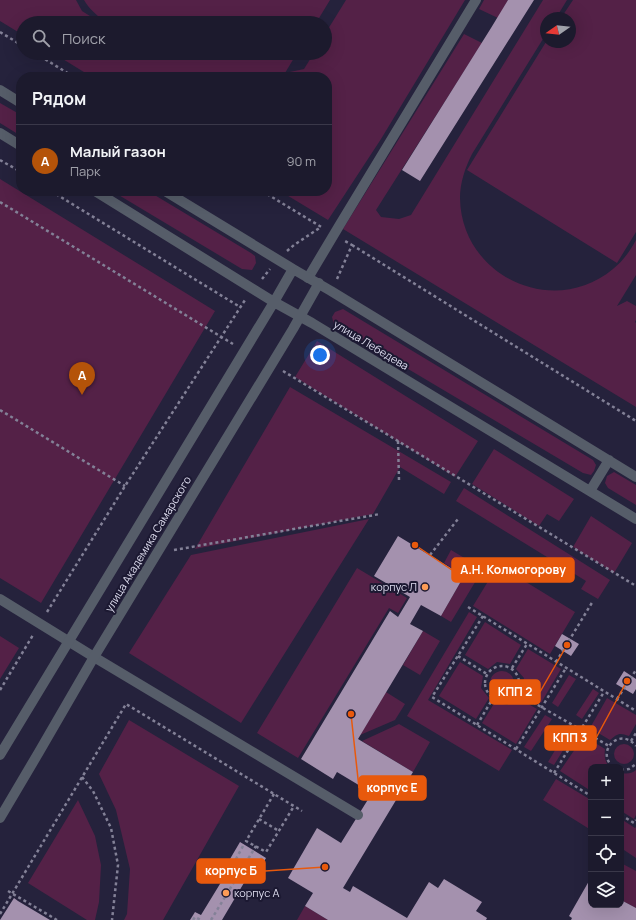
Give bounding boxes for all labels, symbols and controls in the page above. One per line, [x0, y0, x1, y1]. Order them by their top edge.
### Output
north arrow [540, 12, 576, 48]
search box [16, 16, 332, 60]
icon: search [30, 27, 52, 49]
text: Поиск [62, 28, 106, 49]
text: Рядом [32, 87, 86, 110]
text: Малый газон [70, 141, 166, 162]
text: A [41, 152, 49, 170]
text: 90 m [286, 152, 316, 170]
text: Парк [70, 162, 100, 180]
street label: улица Лебедева [331, 316, 412, 373]
your location [310, 345, 330, 365]
pin: A [69, 362, 95, 395]
street label: улица Академика Самарского [101, 473, 194, 614]
callout: А.Н. Колмогорову [452, 558, 574, 582]
text: А.Н. Колмогорову [460, 561, 566, 578]
place label: корпус Л [371, 579, 417, 594]
marker: корпус Л [420, 582, 430, 592]
callout: КПП 2 [490, 680, 540, 704]
text: КПП 2 [498, 683, 532, 700]
callout: КПП 3 [545, 726, 596, 750]
text: КПП 3 [553, 729, 587, 746]
map controls [588, 764, 624, 908]
button: + [588, 764, 624, 800]
callout: корпус Е [359, 776, 426, 800]
text: корпус Е [366, 779, 418, 796]
button: − [588, 800, 624, 836]
button: locate [588, 836, 624, 872]
callout: корпус Б [197, 859, 265, 883]
text: корпус Б [205, 862, 257, 879]
button: layers [588, 872, 624, 908]
place label: корпус А [234, 885, 279, 900]
marker: корпус А [221, 888, 231, 898]

